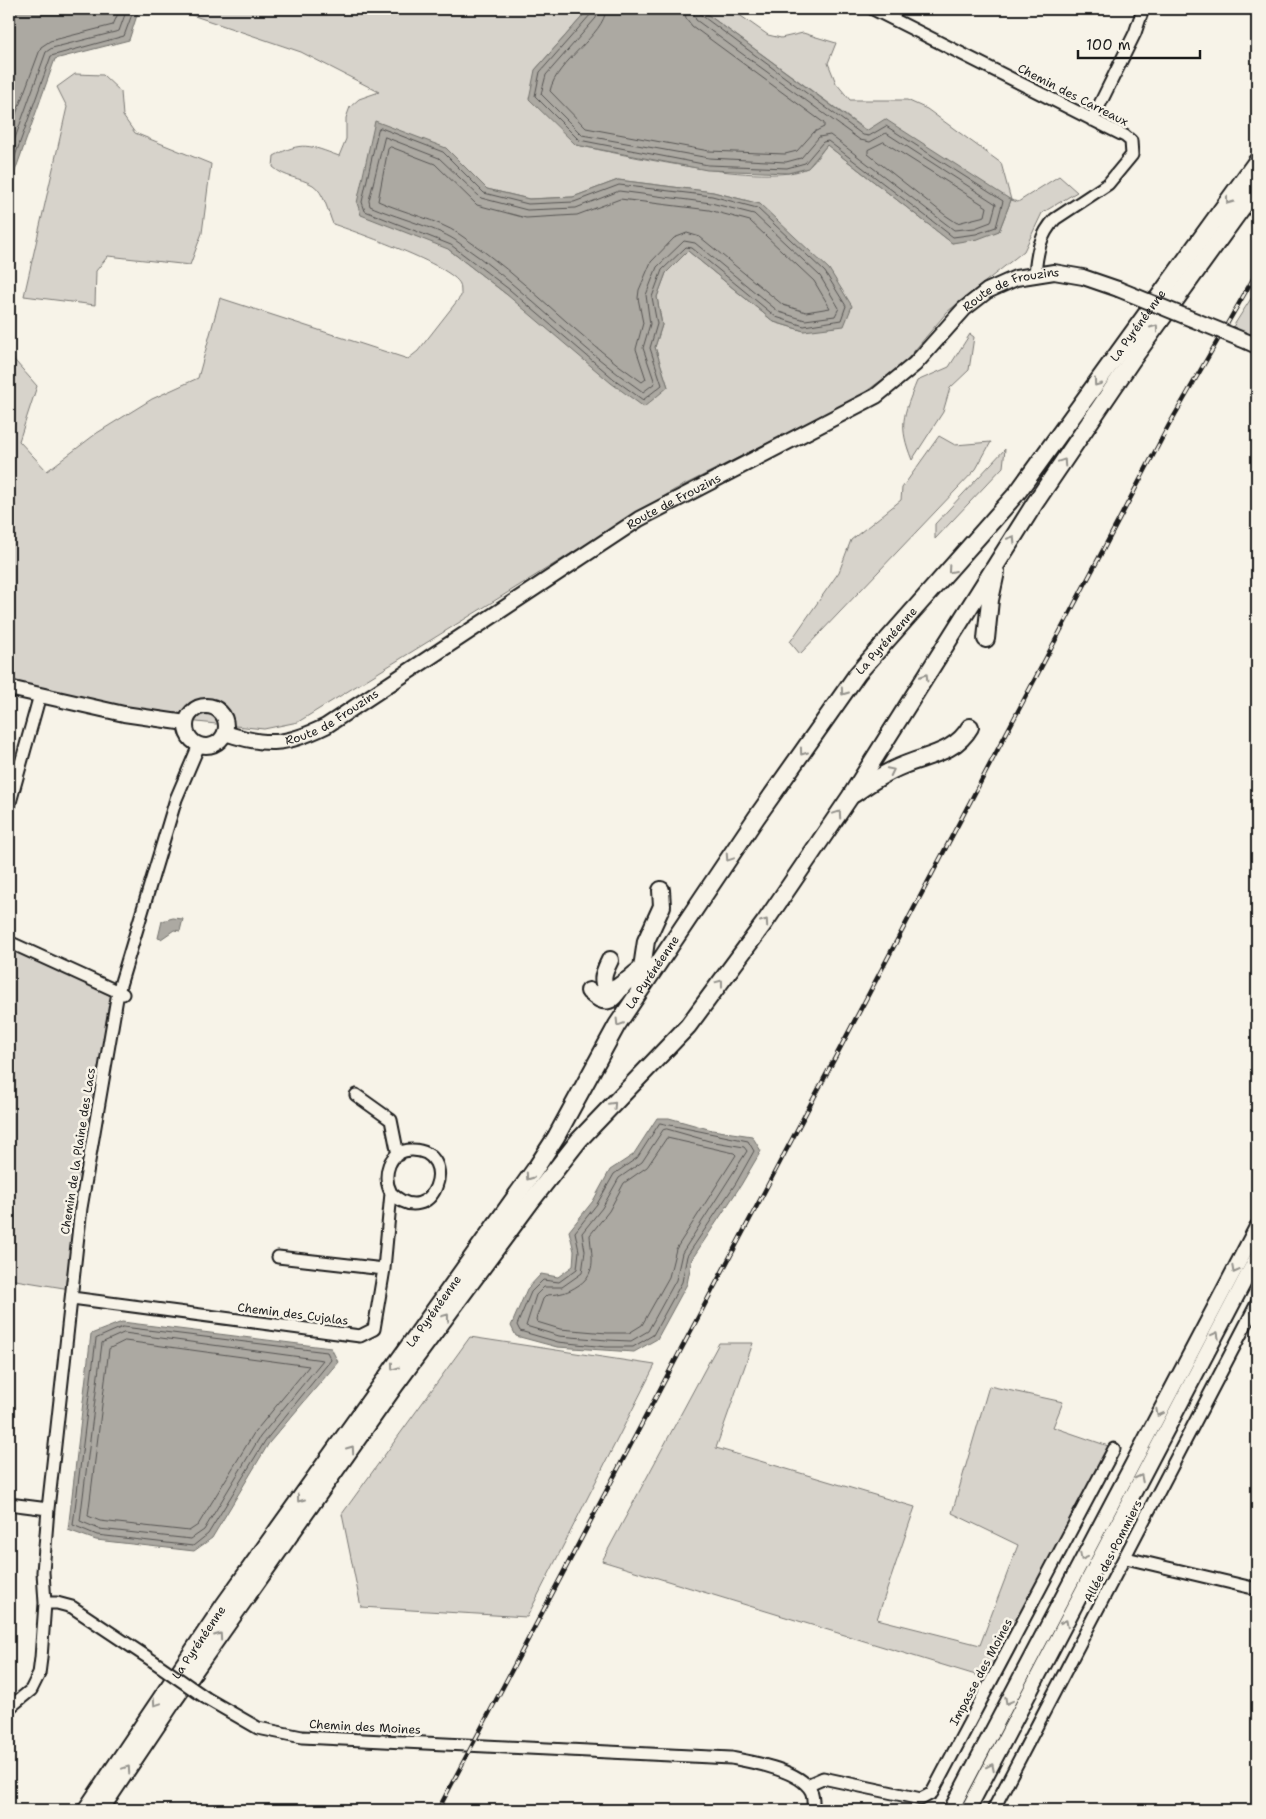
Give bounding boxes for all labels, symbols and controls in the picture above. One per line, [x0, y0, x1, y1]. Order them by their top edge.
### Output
scale bar [1078, 28, 1201, 60]
text: 100 m [1086, 35, 1131, 55]
street label: Chemin des Carreaux [1015, 60, 1131, 130]
one-way arrow [1226, 195, 1235, 204]
street label: Route de Frouzins [959, 264, 1061, 315]
street label: La Pyrénéenne [1107, 286, 1170, 365]
one-way arrow [1149, 324, 1158, 334]
one-way arrow [1094, 377, 1103, 387]
one-way arrow [1056, 458, 1066, 467]
street label: Route de Frouzins [623, 470, 724, 533]
one-way arrow [1005, 536, 1015, 545]
one-way arrow [947, 564, 956, 573]
street label: La Pyrénéenne [852, 603, 921, 678]
one-way arrow [919, 673, 928, 683]
street label: Route de Frouzins [284, 685, 382, 749]
one-way arrow [841, 686, 850, 696]
one-way arrow [801, 746, 809, 755]
one-way arrow [886, 767, 895, 777]
one-way arrow [832, 810, 841, 820]
one-way arrow [725, 853, 735, 862]
one-way arrow [759, 918, 768, 928]
street label: La Pyrénéenne [622, 932, 683, 1012]
one-way arrow [714, 979, 723, 989]
one-way arrow [616, 1017, 626, 1026]
street label: Chemin de la Plaine des Lacs [57, 1066, 99, 1236]
one-way arrow [607, 1101, 616, 1110]
one-way arrow [526, 1172, 535, 1181]
one-way arrow [1231, 1264, 1241, 1273]
street label: La Pyrénéenne [402, 1272, 465, 1351]
street label: Chemin des Cujalas [237, 1299, 349, 1329]
one-way arrow [441, 1314, 449, 1323]
one-way arrow [1210, 1331, 1220, 1340]
one-way arrow [391, 1361, 400, 1371]
one-way arrow [1155, 1408, 1165, 1417]
one-way arrow [345, 1445, 354, 1455]
one-way arrow [1134, 1475, 1144, 1484]
one-way arrow [297, 1493, 306, 1503]
street label: Allée des Pommiers [1080, 1497, 1146, 1605]
one-way arrow [1079, 1552, 1089, 1561]
street label: La Pyrénéenne [168, 1602, 229, 1682]
street label: Impasse des Moines [946, 1616, 1016, 1728]
one-way arrow [1059, 1619, 1069, 1628]
one-way arrow [213, 1632, 222, 1641]
one-way arrow [1004, 1696, 1014, 1705]
one-way arrow [153, 1698, 162, 1707]
street label: Chemin des Moines [309, 1716, 421, 1738]
one-way arrow [985, 1763, 995, 1772]
one-way arrow [121, 1766, 130, 1775]

